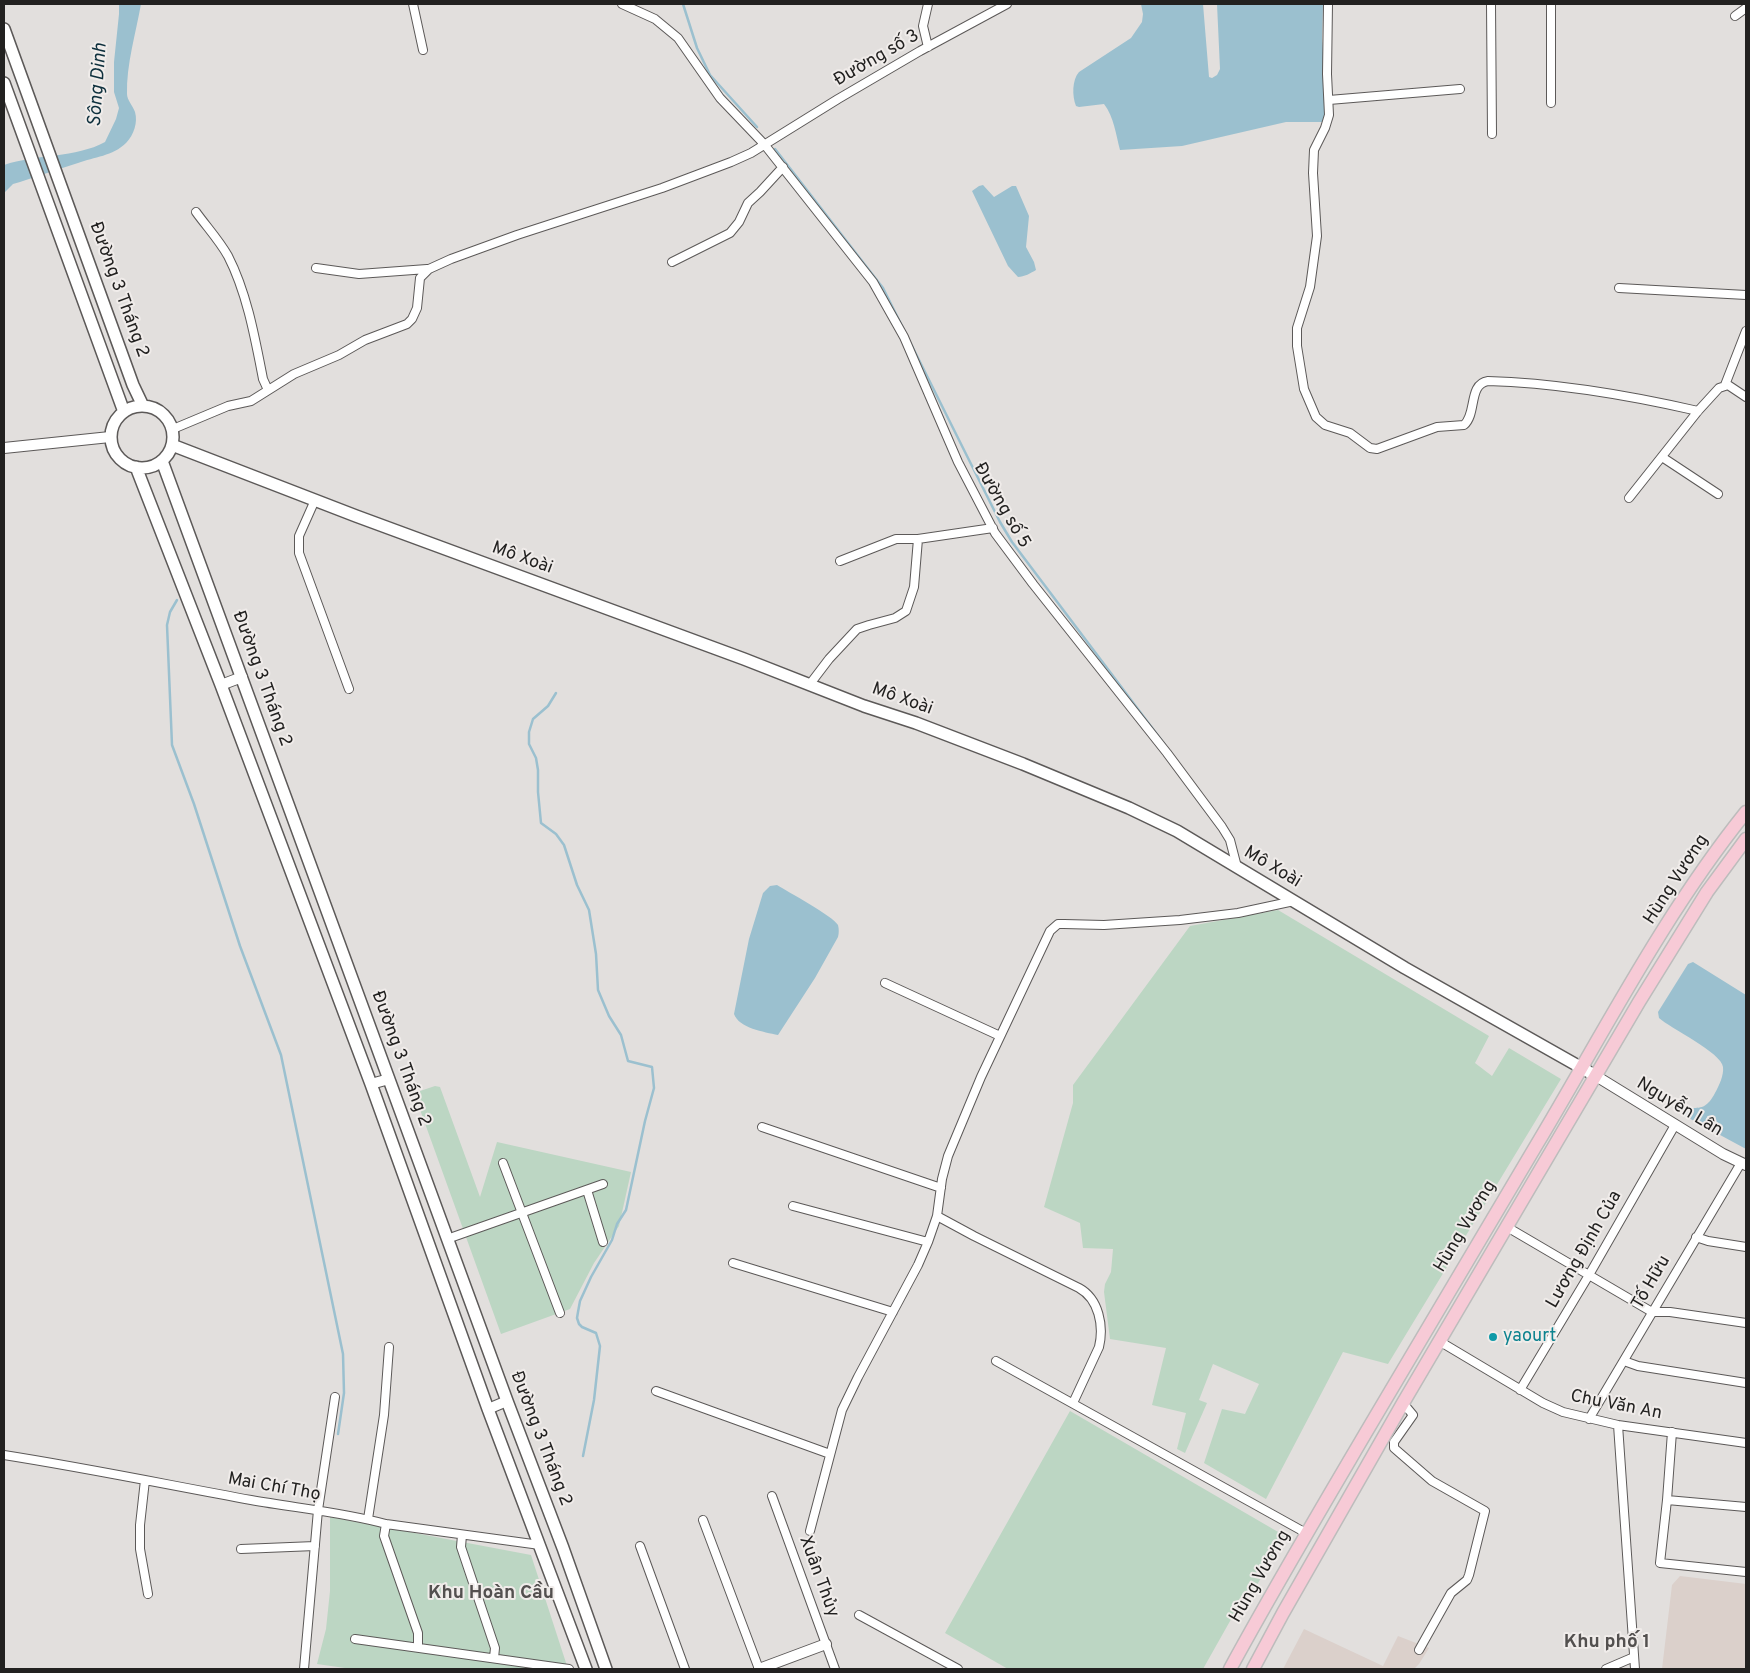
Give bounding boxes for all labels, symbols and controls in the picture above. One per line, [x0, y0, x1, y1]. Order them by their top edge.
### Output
street label: Đường số 3 [831, 26, 923, 92]
water label: Sông Dinh [85, 42, 113, 128]
street label: Đường 3 Tháng 2 [83, 219, 153, 361]
street label: Đường số 5 [968, 459, 1034, 553]
street label: Mô Xoài [489, 538, 555, 580]
street label: Đường 3 Tháng 2 [226, 608, 296, 750]
street label: Mô Xoài [869, 679, 935, 721]
street label: Hùng Vương [1640, 831, 1714, 929]
street label: Mô Xoài [1239, 842, 1305, 894]
street label: Đường 3 Tháng 2 [365, 988, 435, 1130]
street label: Nguyễn Lân [1632, 1074, 1726, 1142]
street label: Hùng Vương [1430, 1177, 1502, 1277]
street label: Lương Định Của [1543, 1187, 1627, 1313]
street label: Tố Hữu [1628, 1252, 1676, 1314]
place label: yaourt [1503, 1326, 1556, 1348]
marker: yaourt [1487, 1331, 1499, 1343]
street label: Đường 3 Tháng 2 [504, 1369, 576, 1509]
street label: Chu Văn An [1568, 1387, 1664, 1425]
street label: Mai Chí Thọ [226, 1469, 322, 1507]
street label: Hùng Vương [1226, 1527, 1296, 1627]
street label: Xuân Thủy [793, 1533, 843, 1621]
district label: Khu Hoàn Cầu [428, 1583, 554, 1605]
district label: Khu phố 1 [1564, 1632, 1650, 1654]

